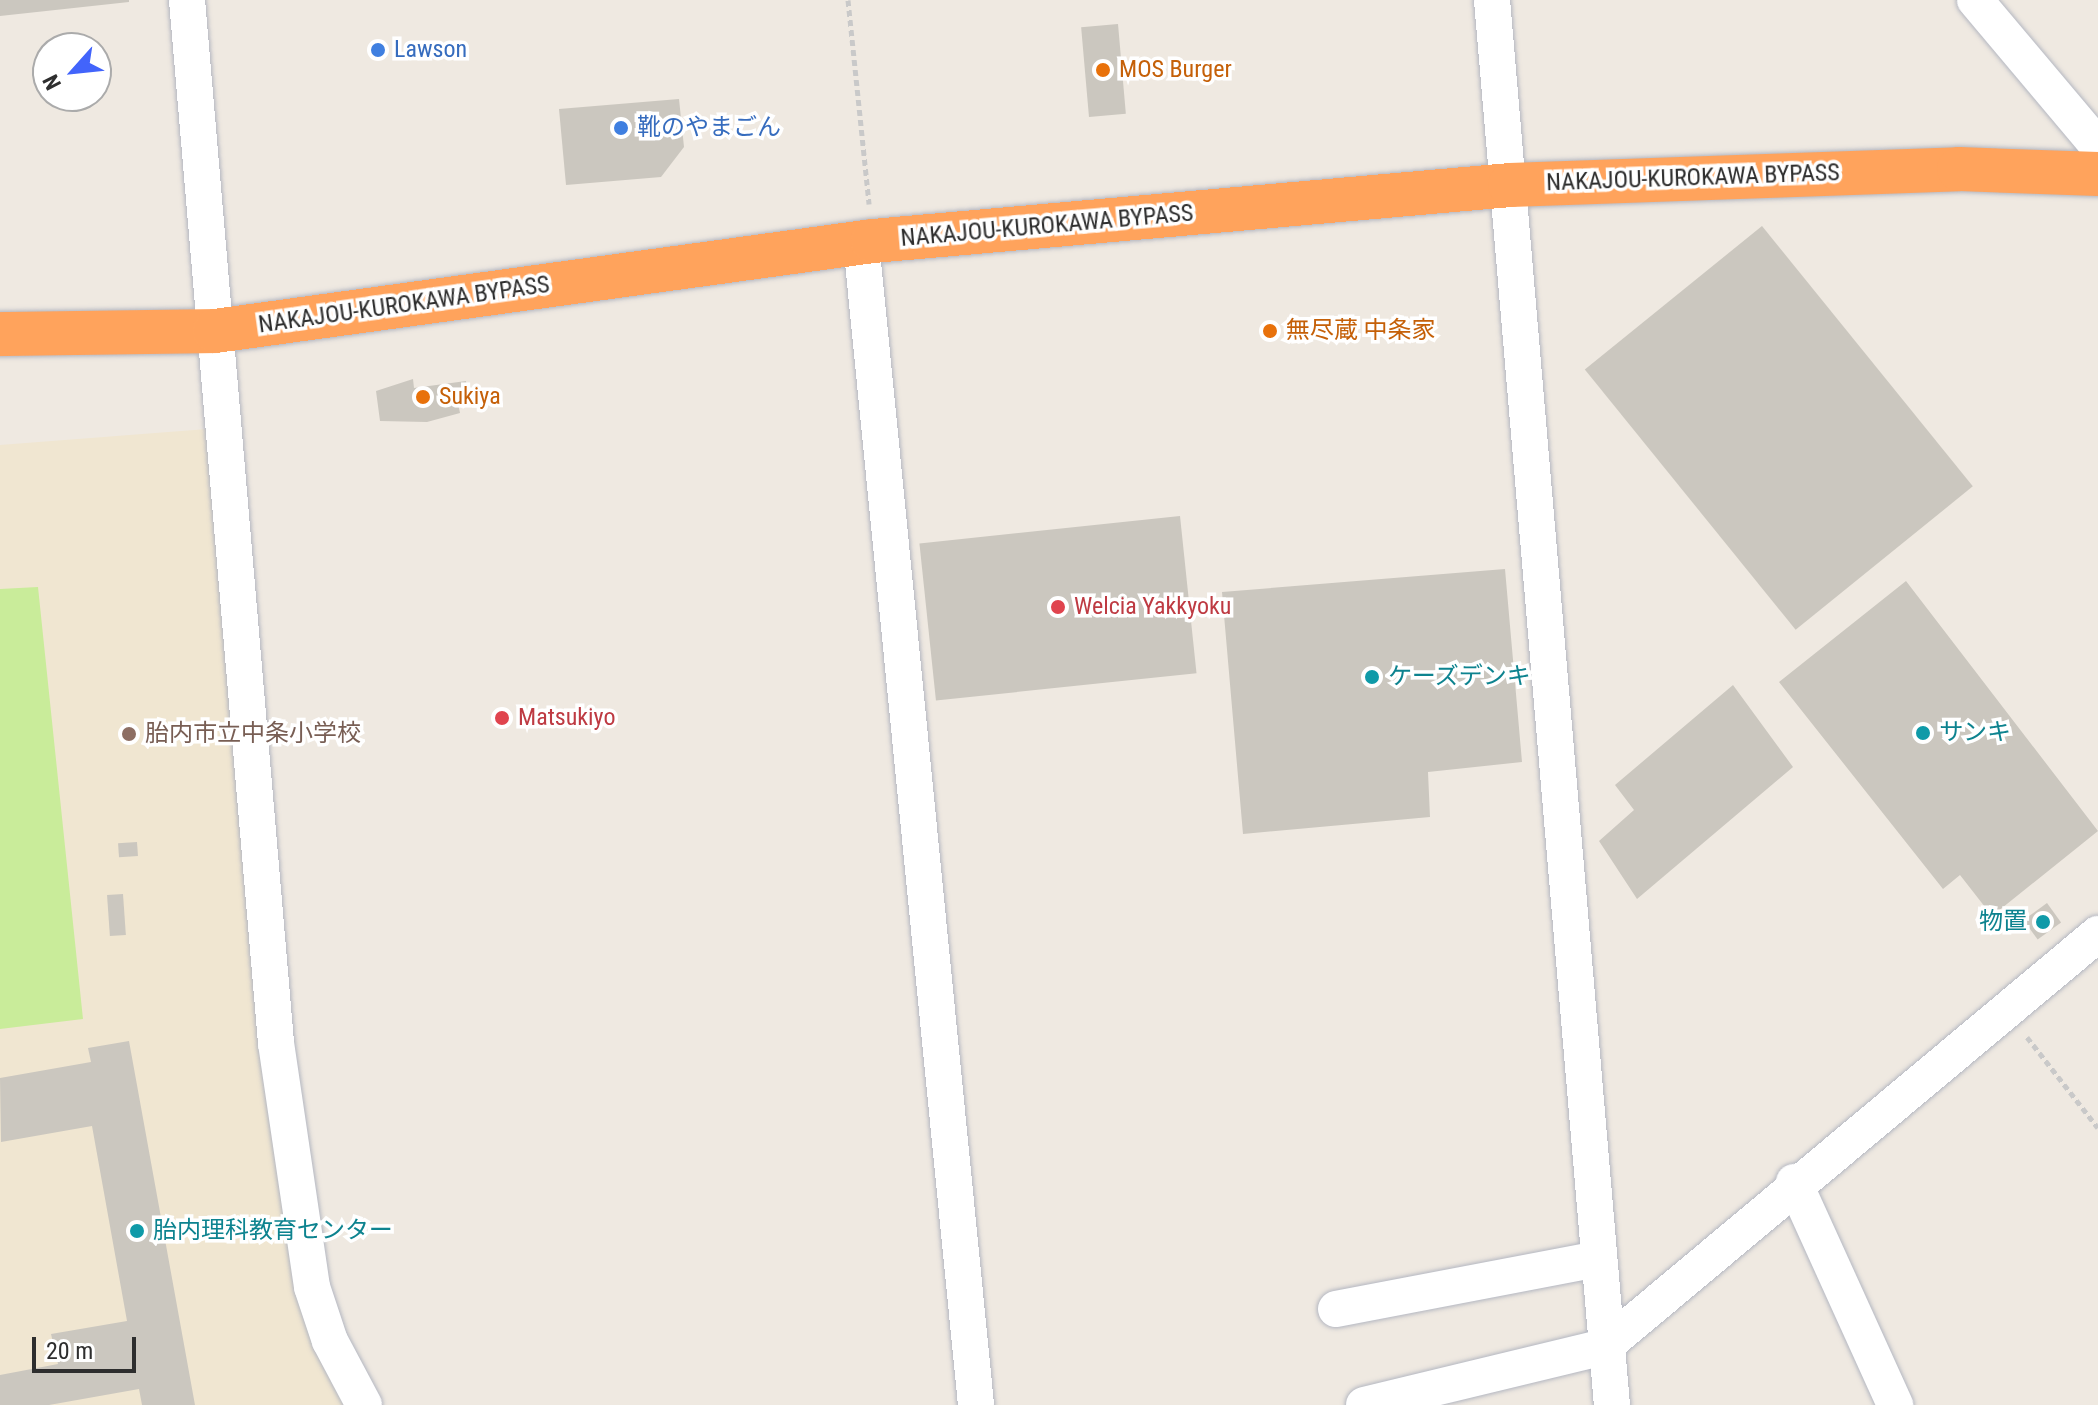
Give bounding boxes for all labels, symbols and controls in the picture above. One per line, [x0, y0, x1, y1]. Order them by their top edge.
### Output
north arrow [32, 32, 112, 112]
place label: Lawson [394, 36, 467, 64]
marker: Lawson [369, 41, 387, 59]
place label: MOS Burger [1119, 56, 1232, 84]
marker: MOS Burger [1094, 61, 1112, 79]
text: N [38, 71, 66, 94]
place label: 靴のやまごん [637, 114, 781, 142]
marker: 靴のやまごん [612, 119, 630, 137]
street label: NAKAJOU-KUROKAWA BYPASS [1546, 158, 1840, 198]
street label: NAKAJOU-KUROKAWA BYPASS [899, 199, 1195, 253]
street label: NAKAJOU-KUROKAWA BYPASS [257, 270, 551, 340]
place label: 無尽蔵 中条家 [1286, 317, 1436, 345]
marker: 無尽蔵 中条家 [1261, 322, 1279, 340]
place label: Sukiya [439, 383, 501, 411]
marker: Sukiya [414, 388, 432, 406]
place label: Welcia Yakkyoku [1074, 593, 1231, 621]
marker: Welcia Yakkyoku [1049, 598, 1067, 616]
place label: ケーズデンキ [1388, 663, 1532, 691]
marker: ケーズデンキ [1363, 668, 1381, 686]
place label: Matsukiyo [518, 704, 615, 732]
marker: Matsukiyo [493, 709, 511, 727]
place label: サンキ [1939, 719, 2011, 747]
place label: 胎内市立中条小学校 [145, 720, 361, 748]
marker: サンキ [1914, 724, 1932, 742]
marker: 胎内市立中条小学校 [120, 725, 138, 743]
place label: 物置 [1979, 908, 2027, 936]
marker: 物置 [2034, 913, 2052, 931]
place label: 胎内理科教育センター [153, 1217, 393, 1245]
marker: 胎内理科教育センター [128, 1222, 146, 1240]
scale bar [36, 1321, 140, 1371]
text: 20 m [46, 1337, 93, 1365]

